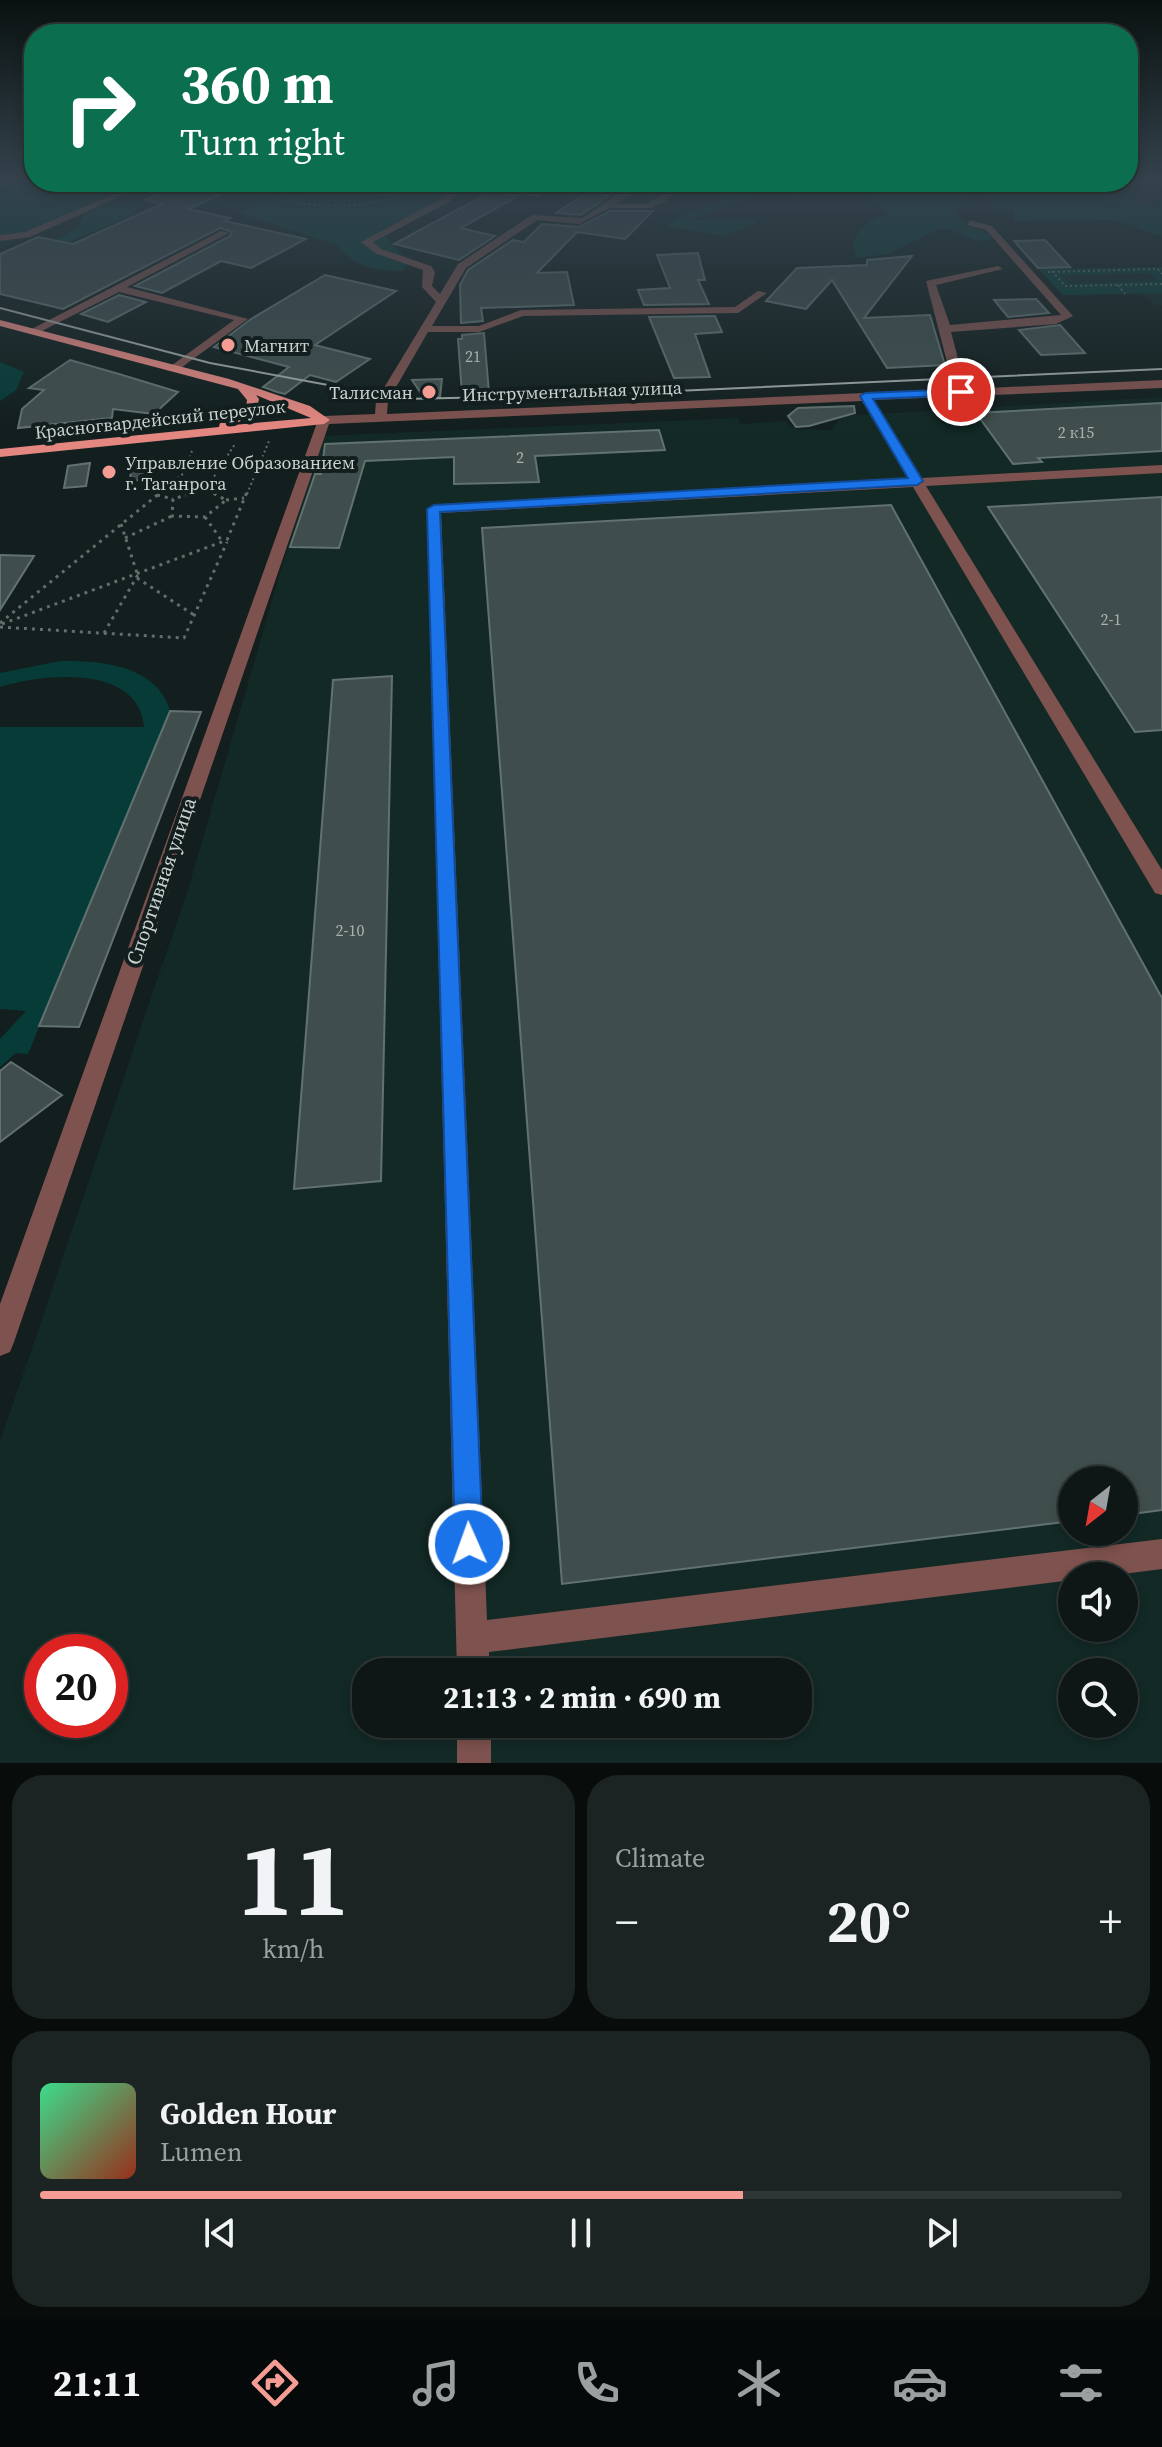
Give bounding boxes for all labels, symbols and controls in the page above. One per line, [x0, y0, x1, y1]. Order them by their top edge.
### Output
text: 360 m [180, 45, 334, 122]
icon: right [48, 56, 152, 160]
text: Turn right [180, 118, 345, 167]
place label: Магнит [244, 333, 310, 358]
marker: Магнит [219, 336, 237, 354]
house number: 21 [465, 345, 481, 367]
pin [927, 358, 995, 426]
icon: arrive [939, 370, 983, 414]
street label: Инструментальная улица [462, 375, 683, 407]
place label: Талисман [329, 380, 413, 405]
marker: Талисман [420, 383, 438, 401]
street label: Красногвардейский переулок [33, 393, 287, 445]
house number: 2 к15 [1058, 421, 1094, 443]
house number: 2 [516, 446, 524, 468]
place label: Управление Образованием г. Таганрога [125, 450, 355, 496]
marker: Управление Образованием г. Таганрога [100, 463, 118, 481]
house number: 2-1 [1101, 608, 1122, 630]
street label: Спортивная улица [119, 793, 203, 969]
house number: 2-10 [336, 919, 365, 941]
north arrow [1058, 1466, 1138, 1546]
map controls [1058, 1466, 1138, 1738]
position arrow [427, 1502, 511, 1586]
button: sound [1058, 1562, 1138, 1642]
speed limit sign: 20 [24, 1634, 128, 1738]
button: search [1058, 1658, 1138, 1738]
text: 21:13 · 2 min · 690 m [443, 1677, 721, 1718]
text: 11 [237, 1807, 350, 1950]
text: Climate [615, 1840, 705, 1876]
text: 20° [826, 1880, 911, 1962]
text: − [615, 1891, 638, 1952]
text: + [1099, 1891, 1122, 1952]
text: km/h [263, 1931, 324, 1967]
text: Golden Hour [160, 2093, 336, 2134]
text: Lumen [160, 2134, 242, 2170]
icon: previous [198, 2211, 242, 2255]
icon: pause [559, 2211, 603, 2255]
icon: next [920, 2211, 964, 2255]
icon: directions [247, 2355, 303, 2411]
icon: music [408, 2355, 464, 2411]
icon: phone [569, 2355, 625, 2411]
icon: climate [731, 2355, 787, 2411]
icon: car [892, 2355, 948, 2411]
icon: filters [1053, 2355, 1109, 2411]
text: 21:11 [53, 2359, 142, 2408]

